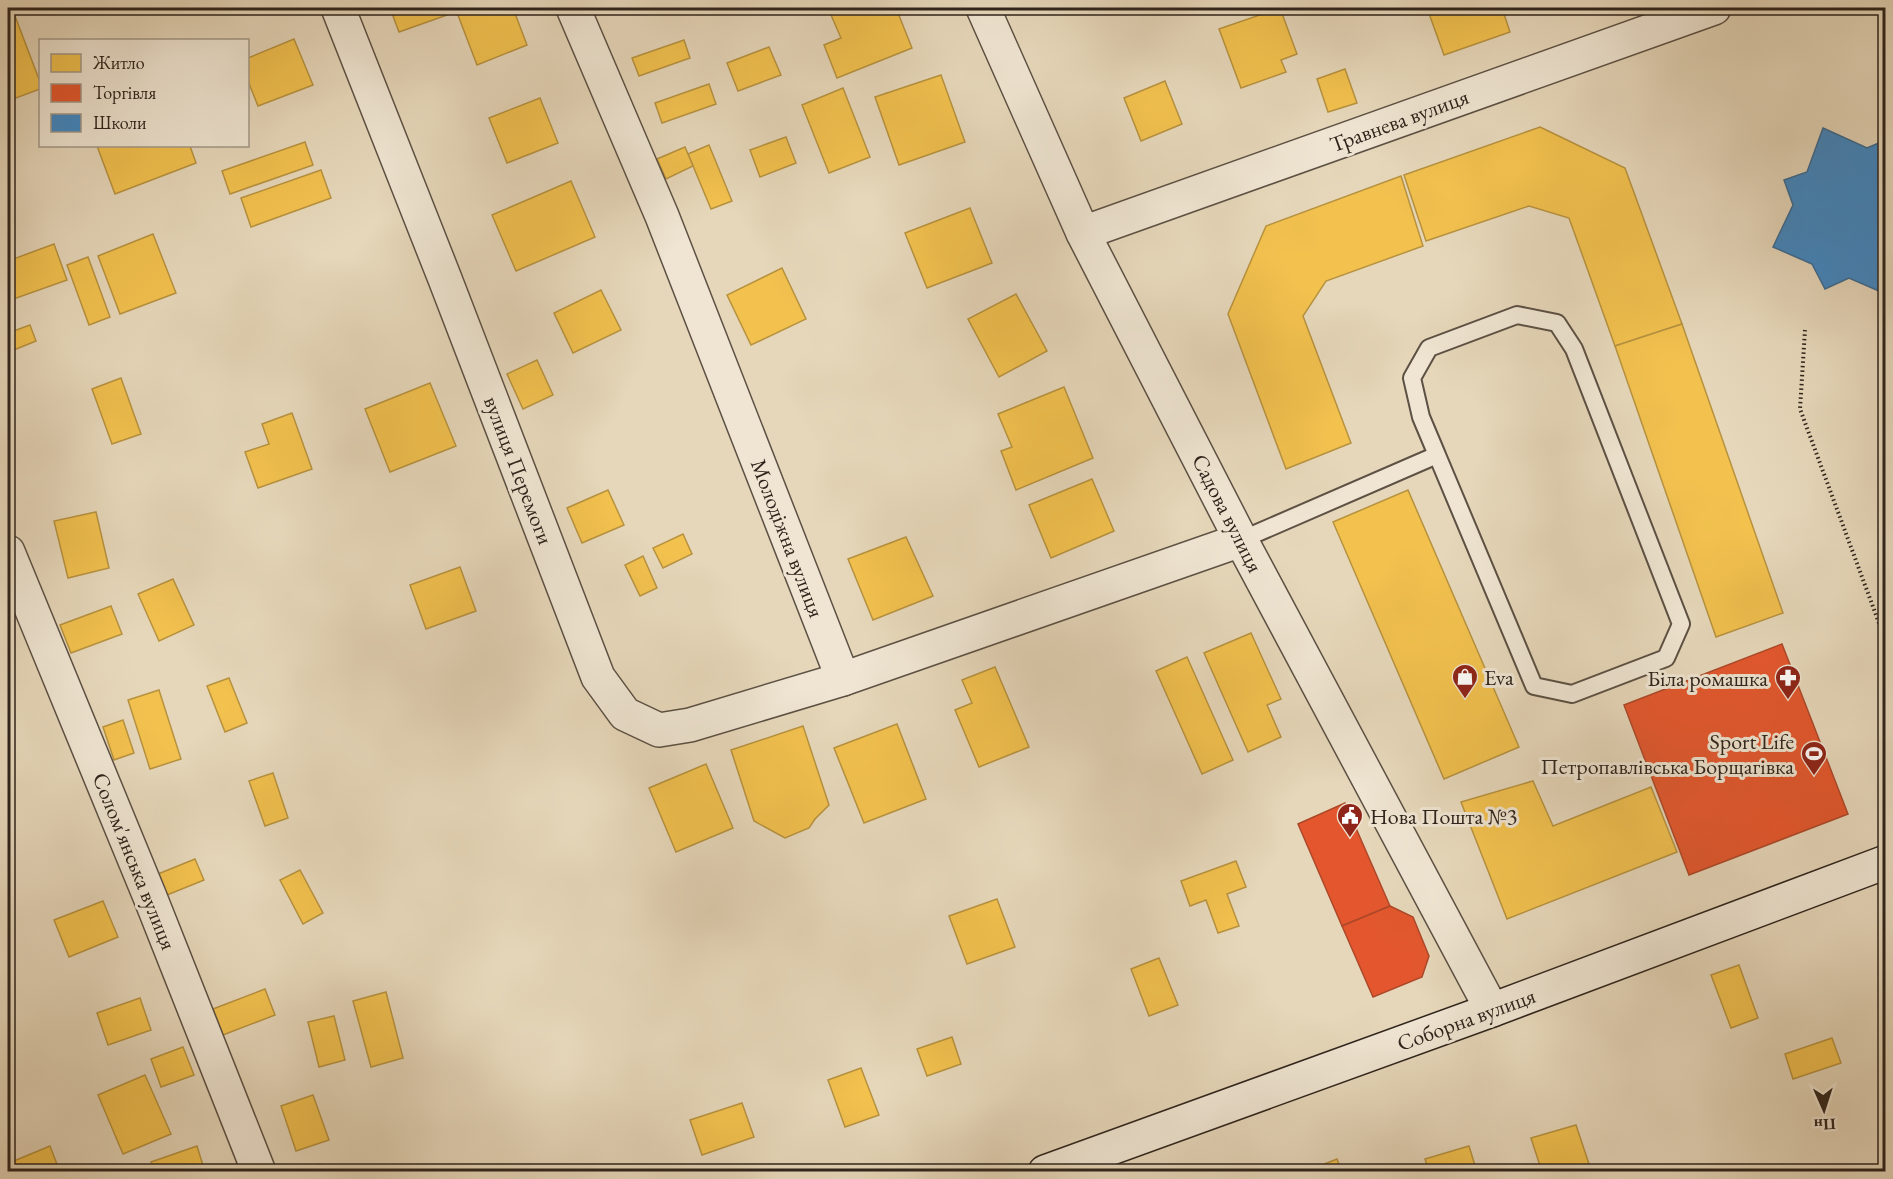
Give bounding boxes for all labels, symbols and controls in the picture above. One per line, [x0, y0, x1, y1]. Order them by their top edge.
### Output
legend [39, 39, 249, 147]
text: Житло [92, 51, 145, 74]
text: Торгівля [93, 81, 156, 104]
street label: Травнева вулиця [1326, 82, 1473, 159]
text: Школи [93, 111, 147, 134]
street label: вулиця Перемоги [477, 392, 560, 549]
street label: Садова вулиця [1185, 449, 1270, 578]
street label: Молодіжна вулиця [744, 455, 831, 622]
shop icon: Eva [1450, 662, 1480, 700]
place label: Eva [1484, 663, 1514, 692]
pharmacy icon: Біла ромашка [1773, 663, 1803, 701]
place label: Біла ромашка [1647, 664, 1768, 693]
place label: Sport Life Петропавлівська Борщагівка [1540, 727, 1794, 781]
sports icon: Sport Life Петропавлівська Борщагівка [1799, 739, 1829, 777]
street label: Солом'янська вулиця [86, 768, 183, 954]
public building icon: Нова Пошта №3 [1335, 801, 1365, 839]
place label: Нова Пошта №3 [1370, 802, 1517, 831]
street label: Соборна вулиця [1393, 981, 1540, 1058]
north arrow [1794, 1080, 1854, 1140]
text: Пн [1813, 1113, 1836, 1136]

